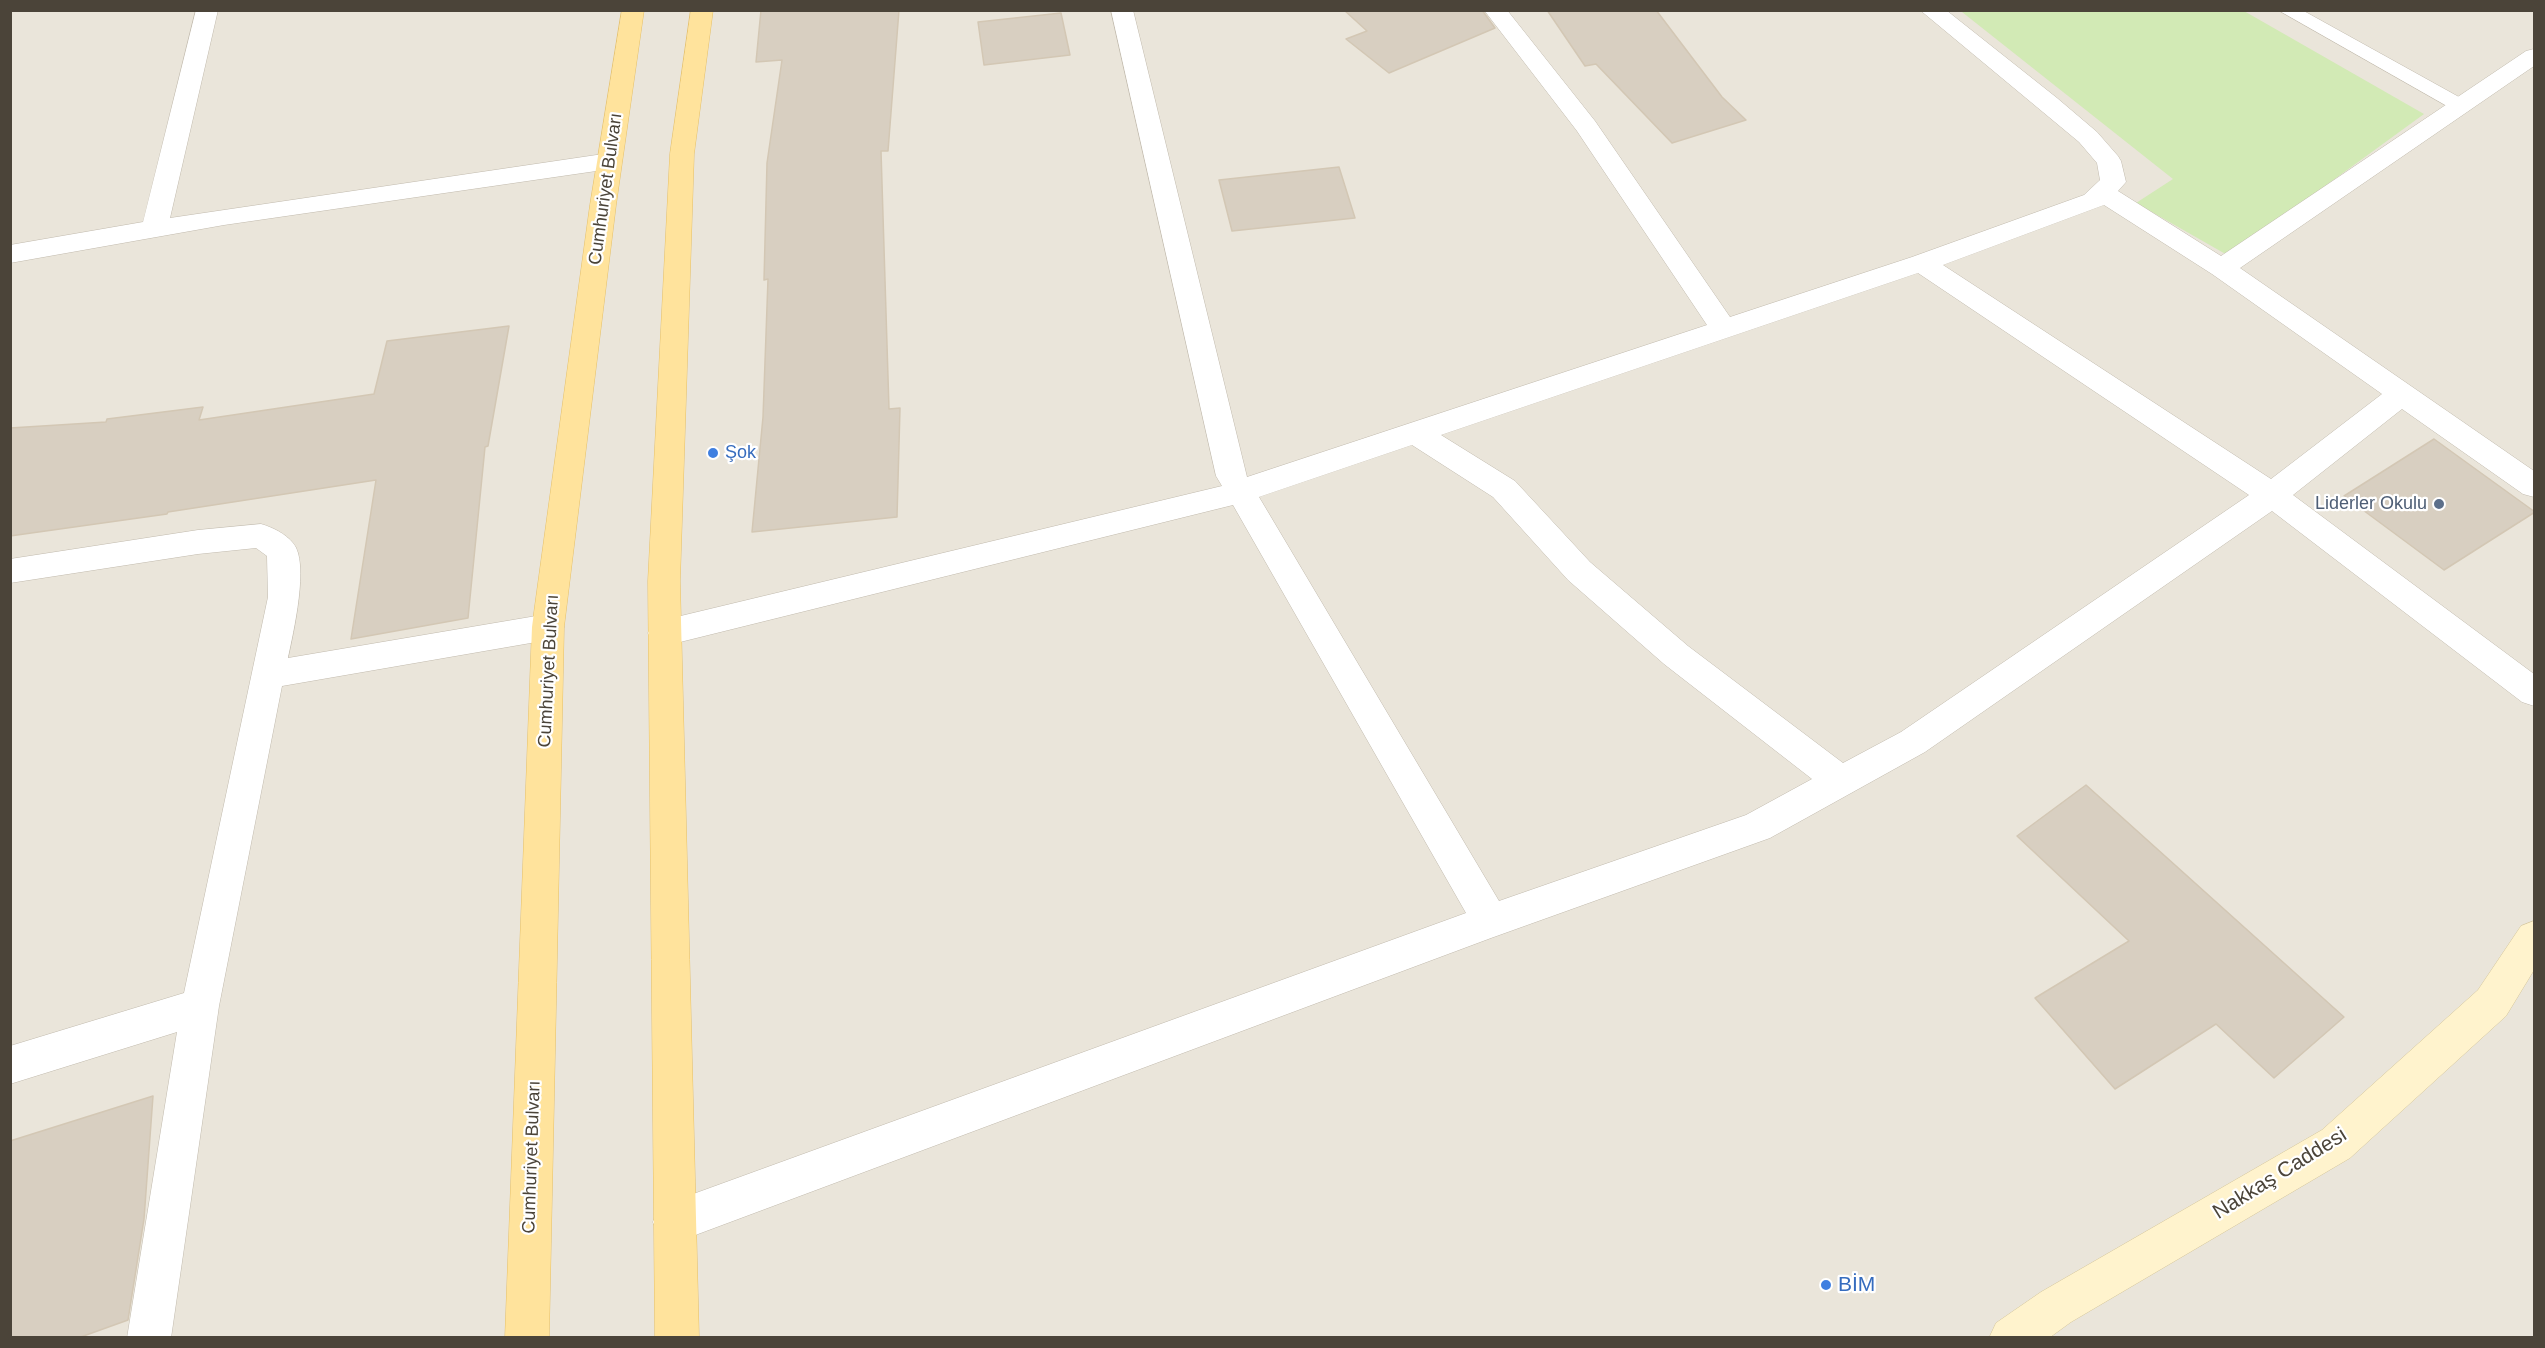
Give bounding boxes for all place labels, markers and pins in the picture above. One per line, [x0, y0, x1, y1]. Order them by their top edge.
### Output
place label: Şok [725, 442, 756, 464]
marker: Şok [706, 446, 720, 460]
place label: Liderler Okulu [2315, 493, 2427, 515]
marker: Liderler Okulu [2432, 497, 2446, 511]
place label: BİM [1838, 1272, 1875, 1298]
marker: BİM [1819, 1278, 1833, 1292]

